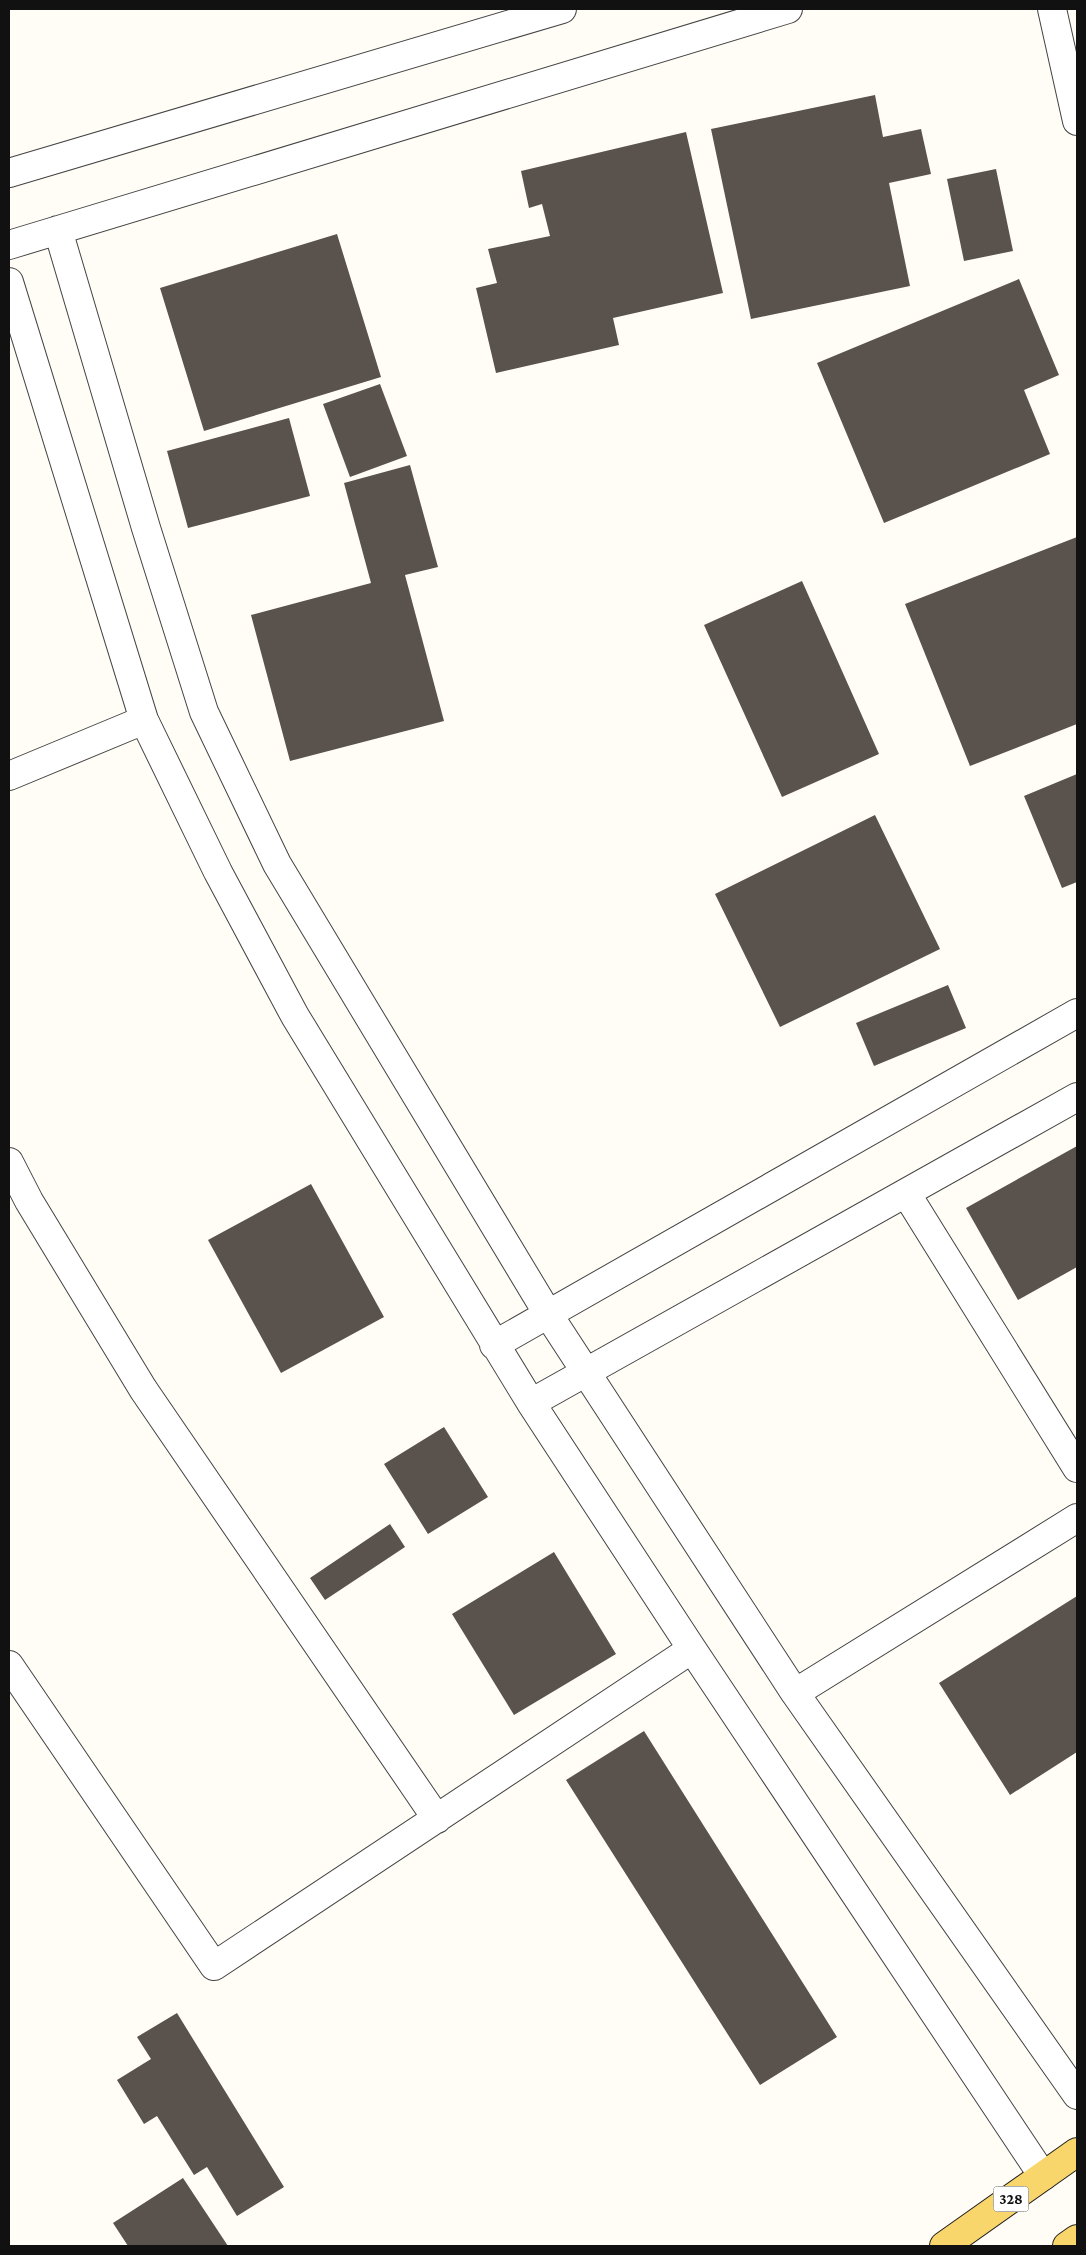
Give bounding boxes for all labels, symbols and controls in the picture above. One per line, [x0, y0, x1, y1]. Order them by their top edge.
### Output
road number: 328 [994, 2186, 1028, 2212]

